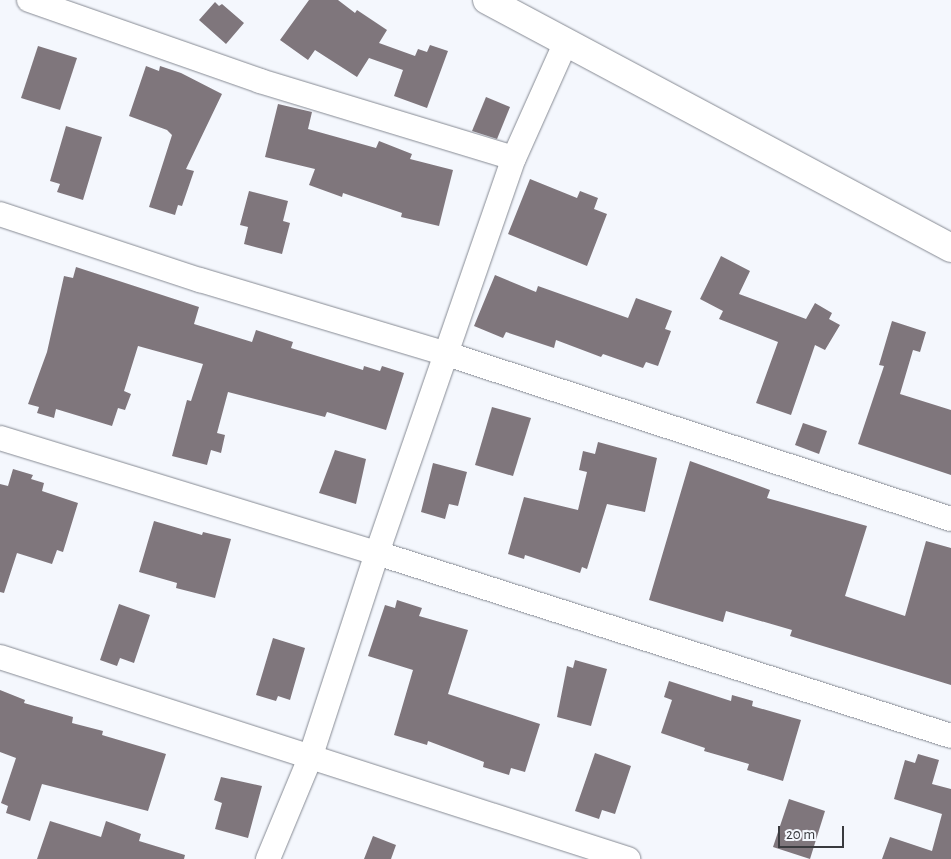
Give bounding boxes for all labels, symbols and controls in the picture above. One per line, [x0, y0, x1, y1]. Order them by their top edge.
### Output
scale bar [781, 816, 847, 848]
text: 20 m [786, 827, 815, 842]

